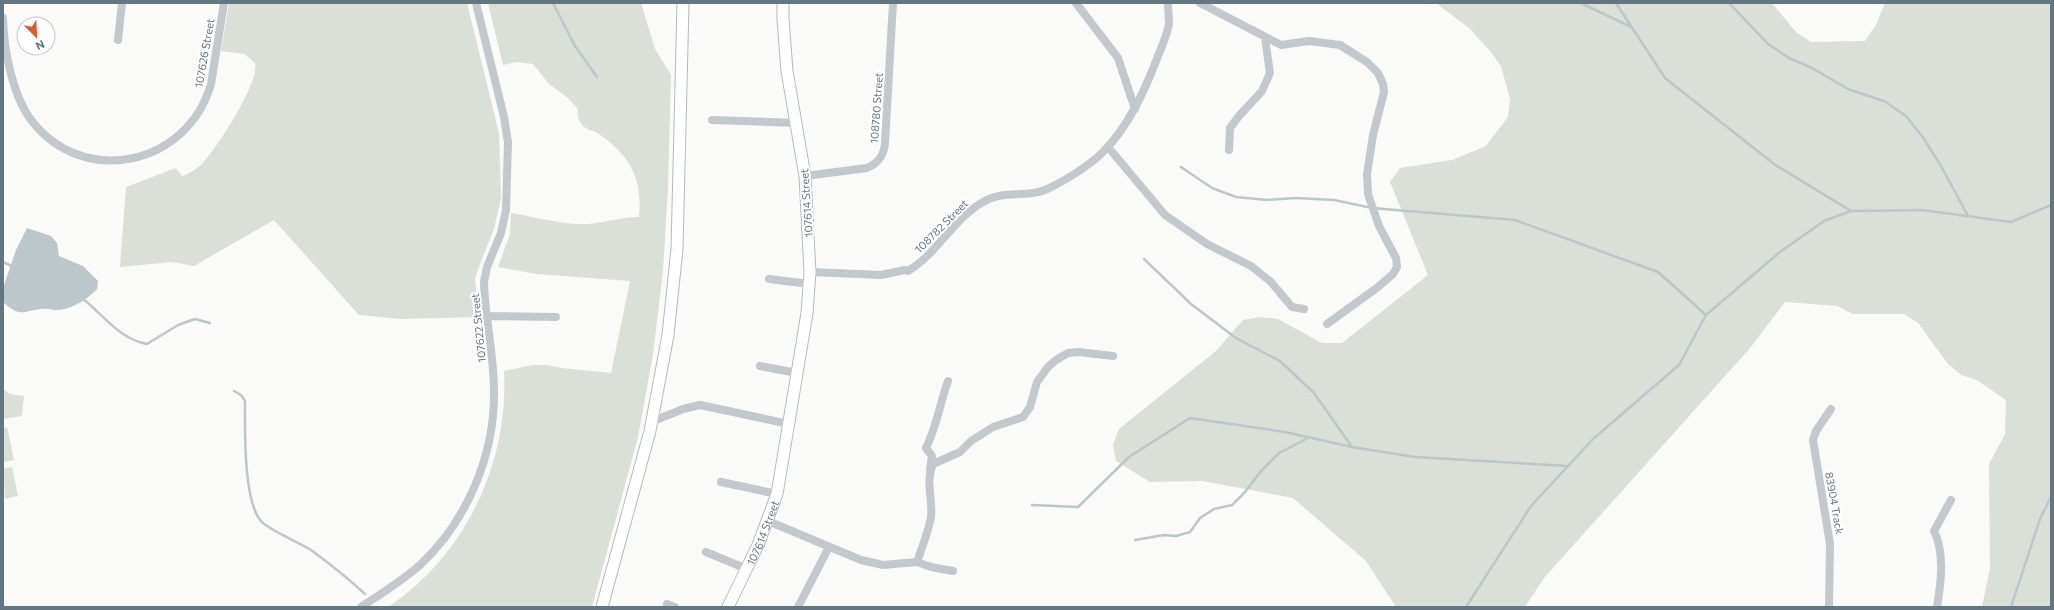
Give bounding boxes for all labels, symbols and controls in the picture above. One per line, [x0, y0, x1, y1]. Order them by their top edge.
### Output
north arrow [16, 16, 56, 56]
street label: 107626 Street [192, 17, 217, 89]
text: N [34, 38, 47, 53]
street label: 108780 Street [867, 71, 885, 144]
street label: 107614 Street [797, 168, 815, 238]
street label: 108782 Street [912, 196, 971, 255]
street label: 107622 Street [468, 292, 488, 363]
street label: 83904 Track [1823, 471, 1847, 535]
street label: 107614 Street [743, 498, 781, 567]

